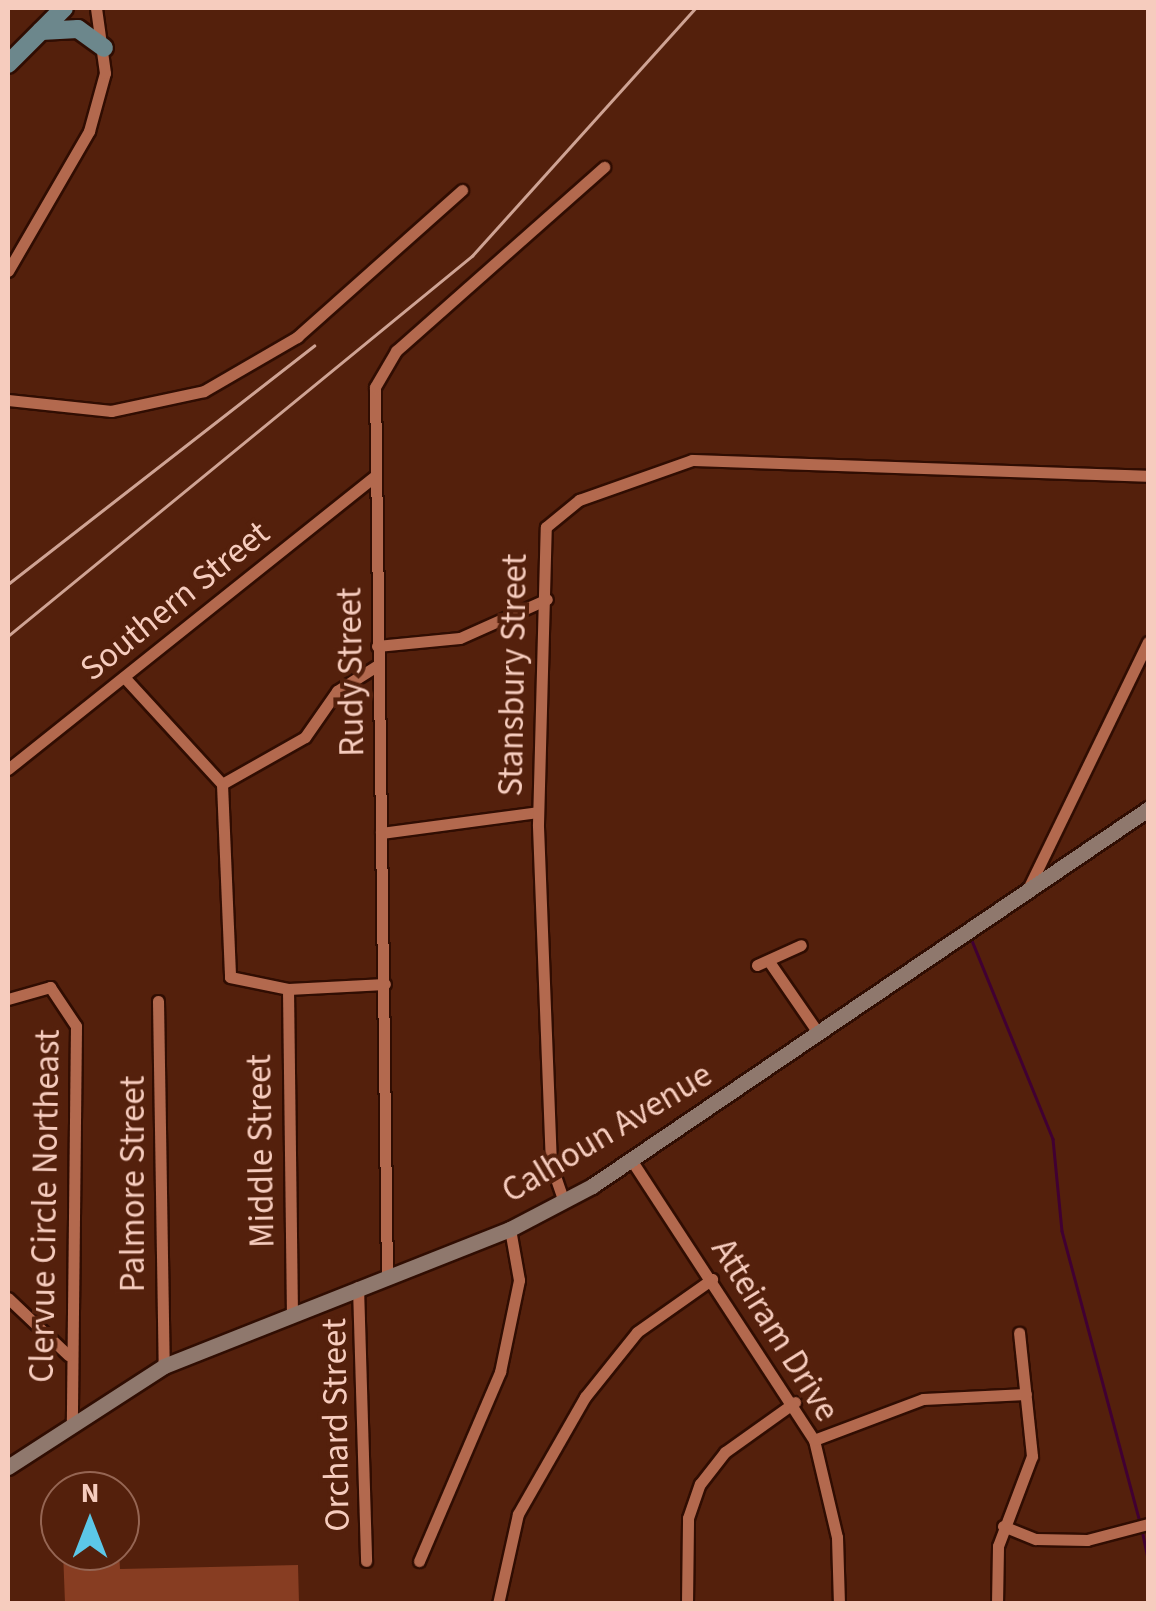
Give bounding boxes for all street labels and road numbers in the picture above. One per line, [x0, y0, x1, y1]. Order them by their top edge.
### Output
street label: Southern Street [72, 512, 278, 690]
street label: Stansbury Street [490, 553, 536, 797]
street label: Rudy Street [329, 587, 373, 757]
street label: Clervue Circle Northeast [21, 1029, 69, 1383]
street label: Middle Street [238, 1054, 284, 1248]
street label: Calhoun Avenue [494, 1054, 720, 1212]
street label: Palmore Street [112, 1076, 154, 1292]
street label: Atteiram Drive [702, 1231, 848, 1429]
street label: Orchard Street [313, 1318, 359, 1532]

